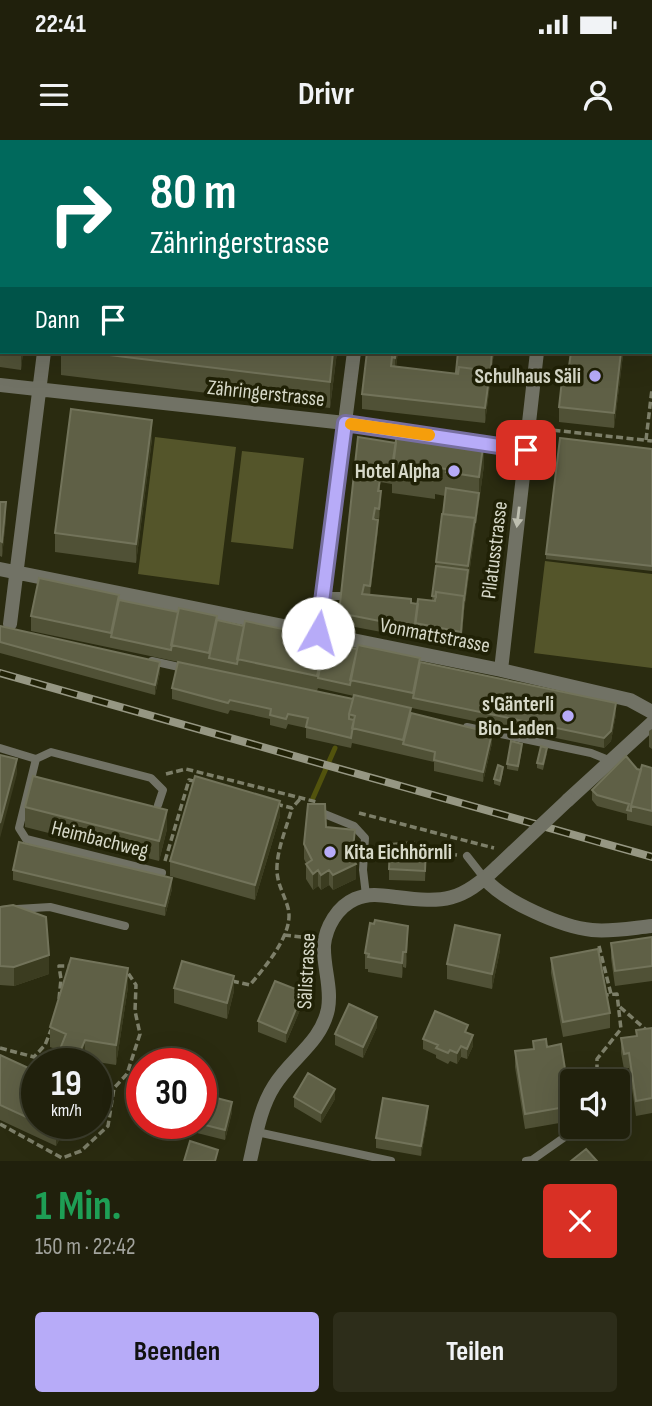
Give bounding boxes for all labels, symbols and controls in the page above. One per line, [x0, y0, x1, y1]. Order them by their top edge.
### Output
text: 22:41 [35, 9, 86, 40]
text: Drivr [298, 75, 354, 114]
icon: menu [35, 76, 73, 114]
icon: person [579, 76, 617, 114]
text: 80 m [150, 164, 237, 223]
icon: right [35, 168, 126, 259]
text: Zähringerstrasse [150, 224, 330, 263]
icon: arrive [94, 301, 132, 339]
text: Dann [35, 305, 80, 336]
place label: Schulhaus Säli [475, 364, 581, 389]
marker: Schulhaus Säli [587, 368, 603, 384]
street label: Zähringerstrasse [206, 375, 326, 412]
pin [496, 420, 556, 480]
icon: arrive [507, 431, 545, 469]
place label: Hotel Alpha [355, 459, 440, 484]
marker: Hotel Alpha [446, 463, 462, 479]
street label: Pilatusstrasse [476, 500, 513, 600]
one-way arrow [513, 506, 524, 528]
position arrow [281, 596, 355, 670]
street label: Vonmattstrasse [378, 613, 492, 658]
place label: s'Gänterli Bio-Laden [478, 692, 554, 741]
marker: s'Gänterli Bio-Laden [560, 708, 576, 724]
street label: Heimbachweg [49, 815, 151, 864]
place label: Kita Eichhörnli [344, 840, 452, 865]
marker: Kita Eichhörnli [322, 844, 338, 860]
street label: Sälistrasse [292, 932, 321, 1010]
speed limit sign: 30 [126, 1048, 217, 1139]
text: 19 [51, 1063, 82, 1106]
map controls [560, 1069, 630, 1139]
button: sound [560, 1069, 630, 1139]
text: km/h [51, 1100, 82, 1121]
text: 1 Min. [35, 1181, 121, 1232]
button: close [543, 1184, 617, 1258]
text: 150 m · 22:42 [35, 1233, 135, 1261]
button: Beenden [35, 1312, 319, 1392]
button: Teilen [333, 1312, 617, 1392]

